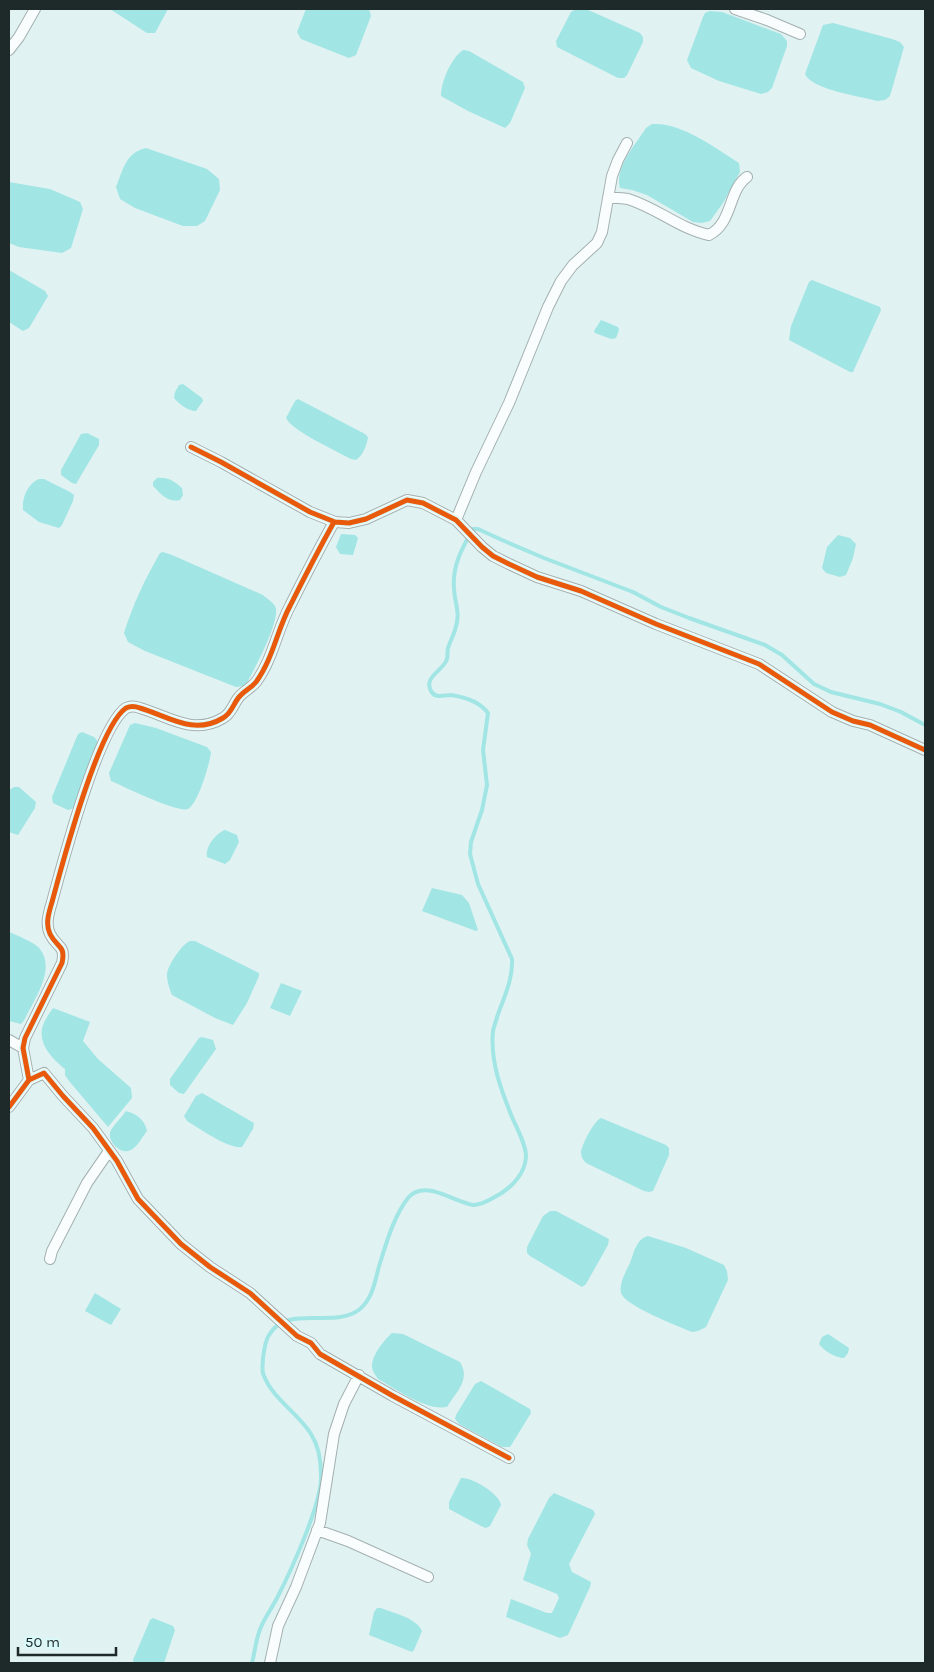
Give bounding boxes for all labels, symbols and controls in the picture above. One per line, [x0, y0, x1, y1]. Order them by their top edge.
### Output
scale bar [18, 1624, 115, 1656]
text: 50 m [25, 1633, 60, 1651]

